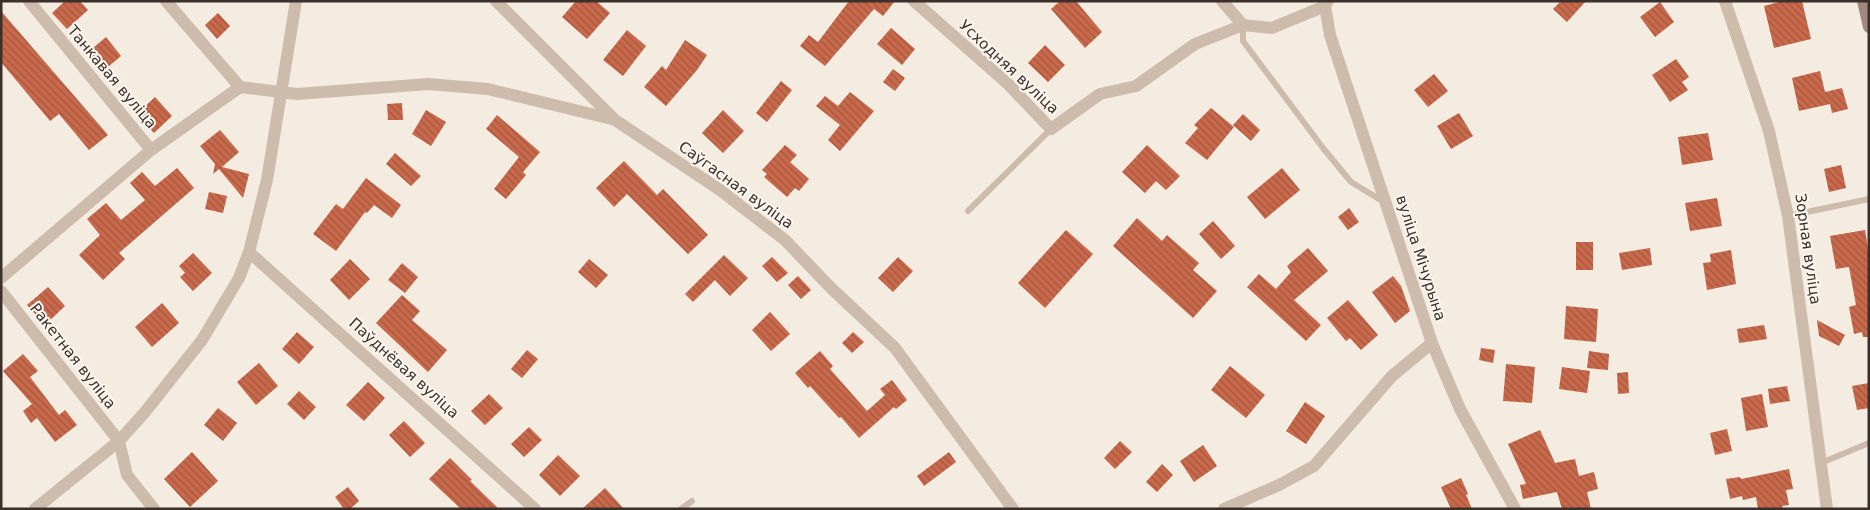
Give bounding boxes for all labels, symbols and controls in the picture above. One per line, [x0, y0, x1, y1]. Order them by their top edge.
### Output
street label: Усходняя вуліца [956, 16, 1062, 118]
street label: Танкавая вуліца [63, 21, 160, 132]
street label: Саўгасная вуліца [675, 137, 797, 233]
street label: Зорная вуліца [1791, 192, 1825, 306]
street label: вуліца Мічурына [1392, 193, 1450, 323]
street label: Ракетная вуліца [26, 300, 120, 412]
street label: Паўднёвая вуліца [345, 314, 463, 422]

